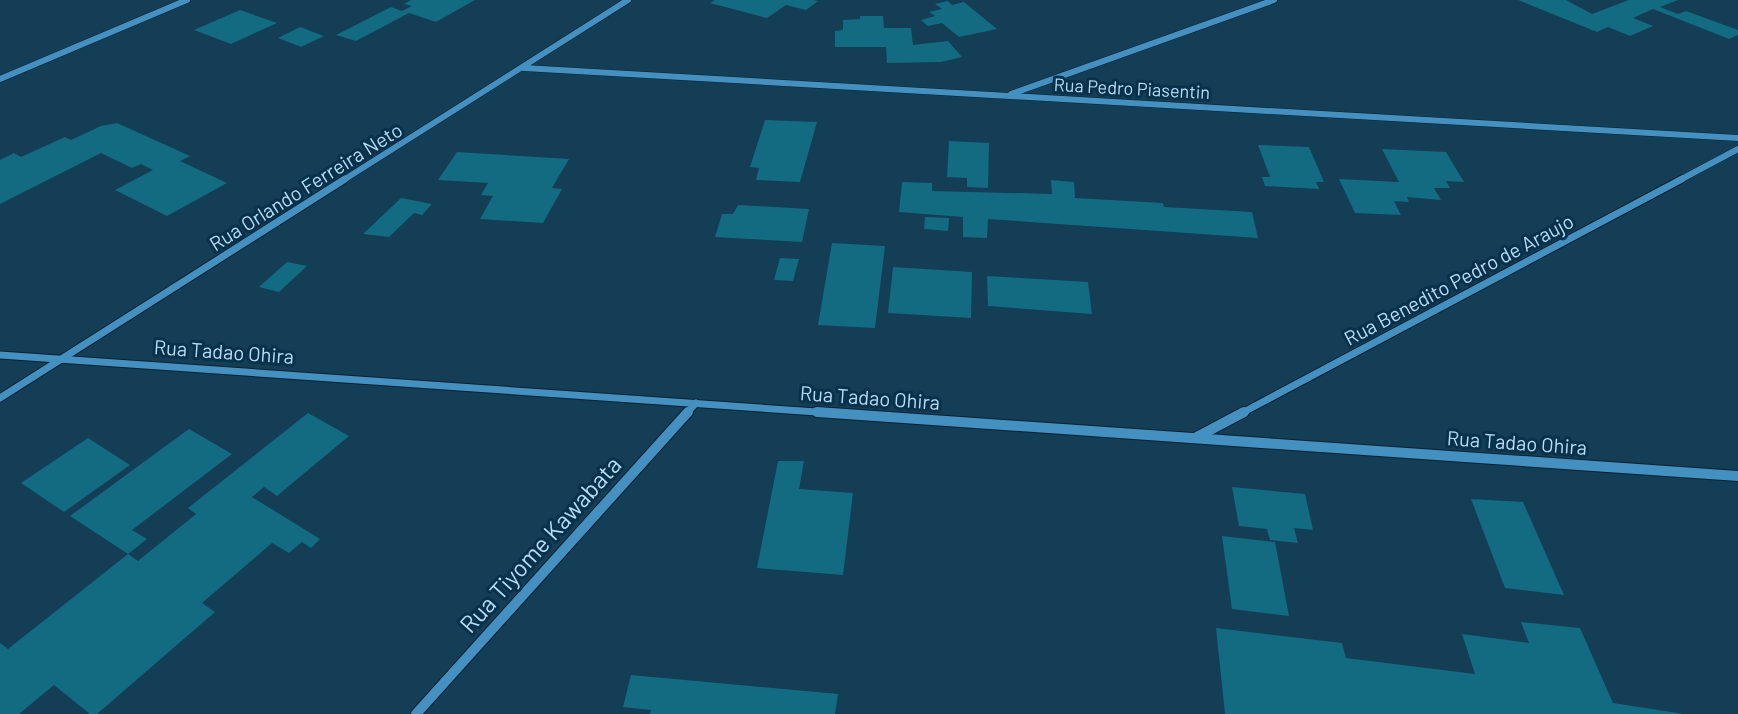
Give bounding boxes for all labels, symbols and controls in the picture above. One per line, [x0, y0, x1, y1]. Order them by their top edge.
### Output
street label: Rua Pedro Piasentin [1053, 73, 1211, 103]
street label: Rua Orlando Ferreira Neto [205, 117, 406, 255]
street label: Rua Benedito Pedro de Araujo [1340, 208, 1577, 350]
street label: Rua Tadao Ohira [153, 334, 295, 368]
street label: Rua Tadao Ohira [799, 380, 941, 414]
street label: Rua Tadao Ohira [1446, 425, 1588, 459]
street label: Rua Tiyome Kawabata [453, 450, 627, 638]

